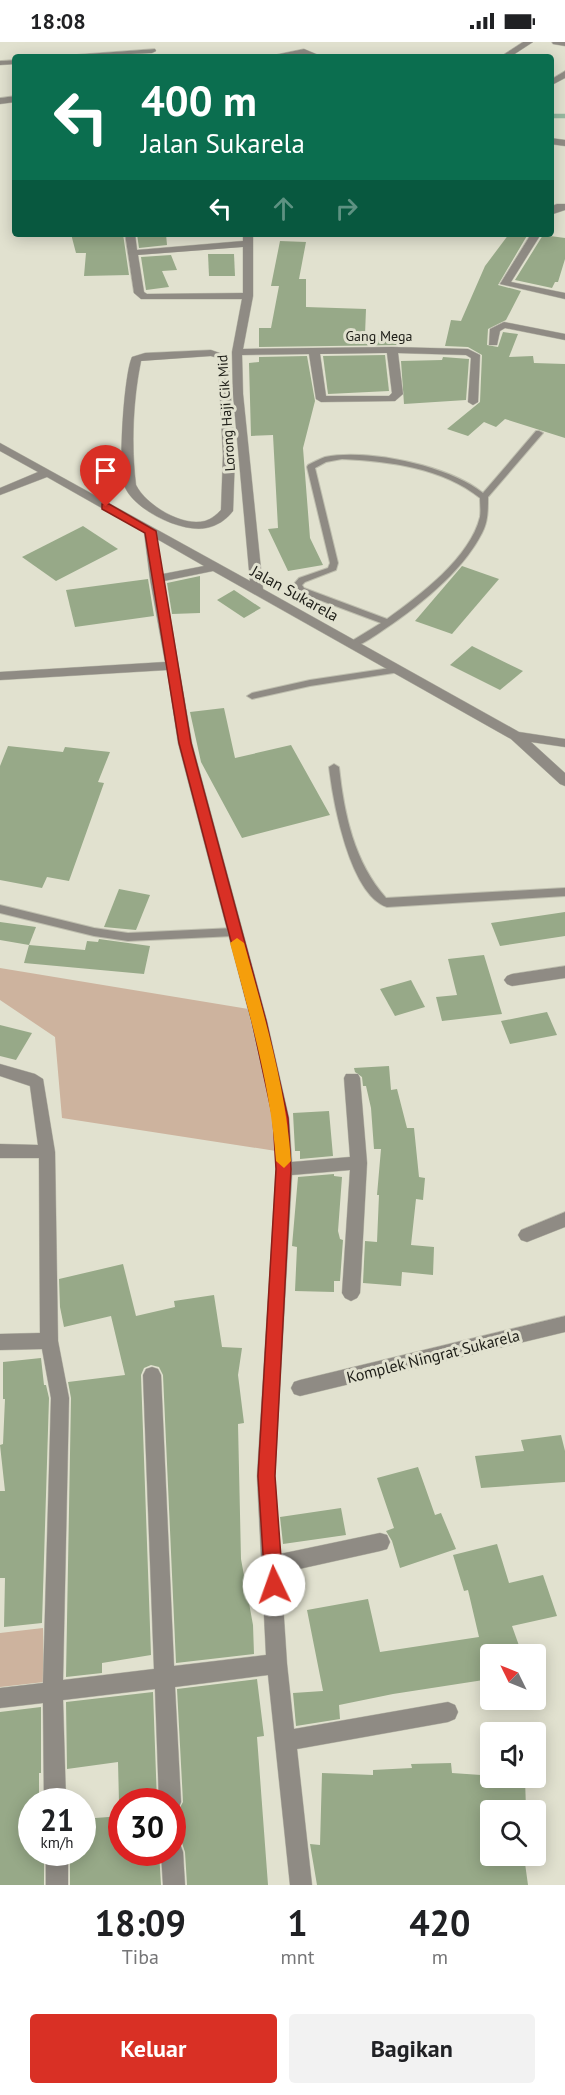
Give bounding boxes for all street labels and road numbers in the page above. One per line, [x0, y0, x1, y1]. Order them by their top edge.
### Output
street label: Gang Mega [346, 327, 413, 345]
street label: Lorong Haji Cik Mid [213, 354, 239, 472]
street label: Jalan Sukarela [247, 560, 342, 625]
street label: Komplek Ningrat Sukarela [344, 1325, 522, 1387]

